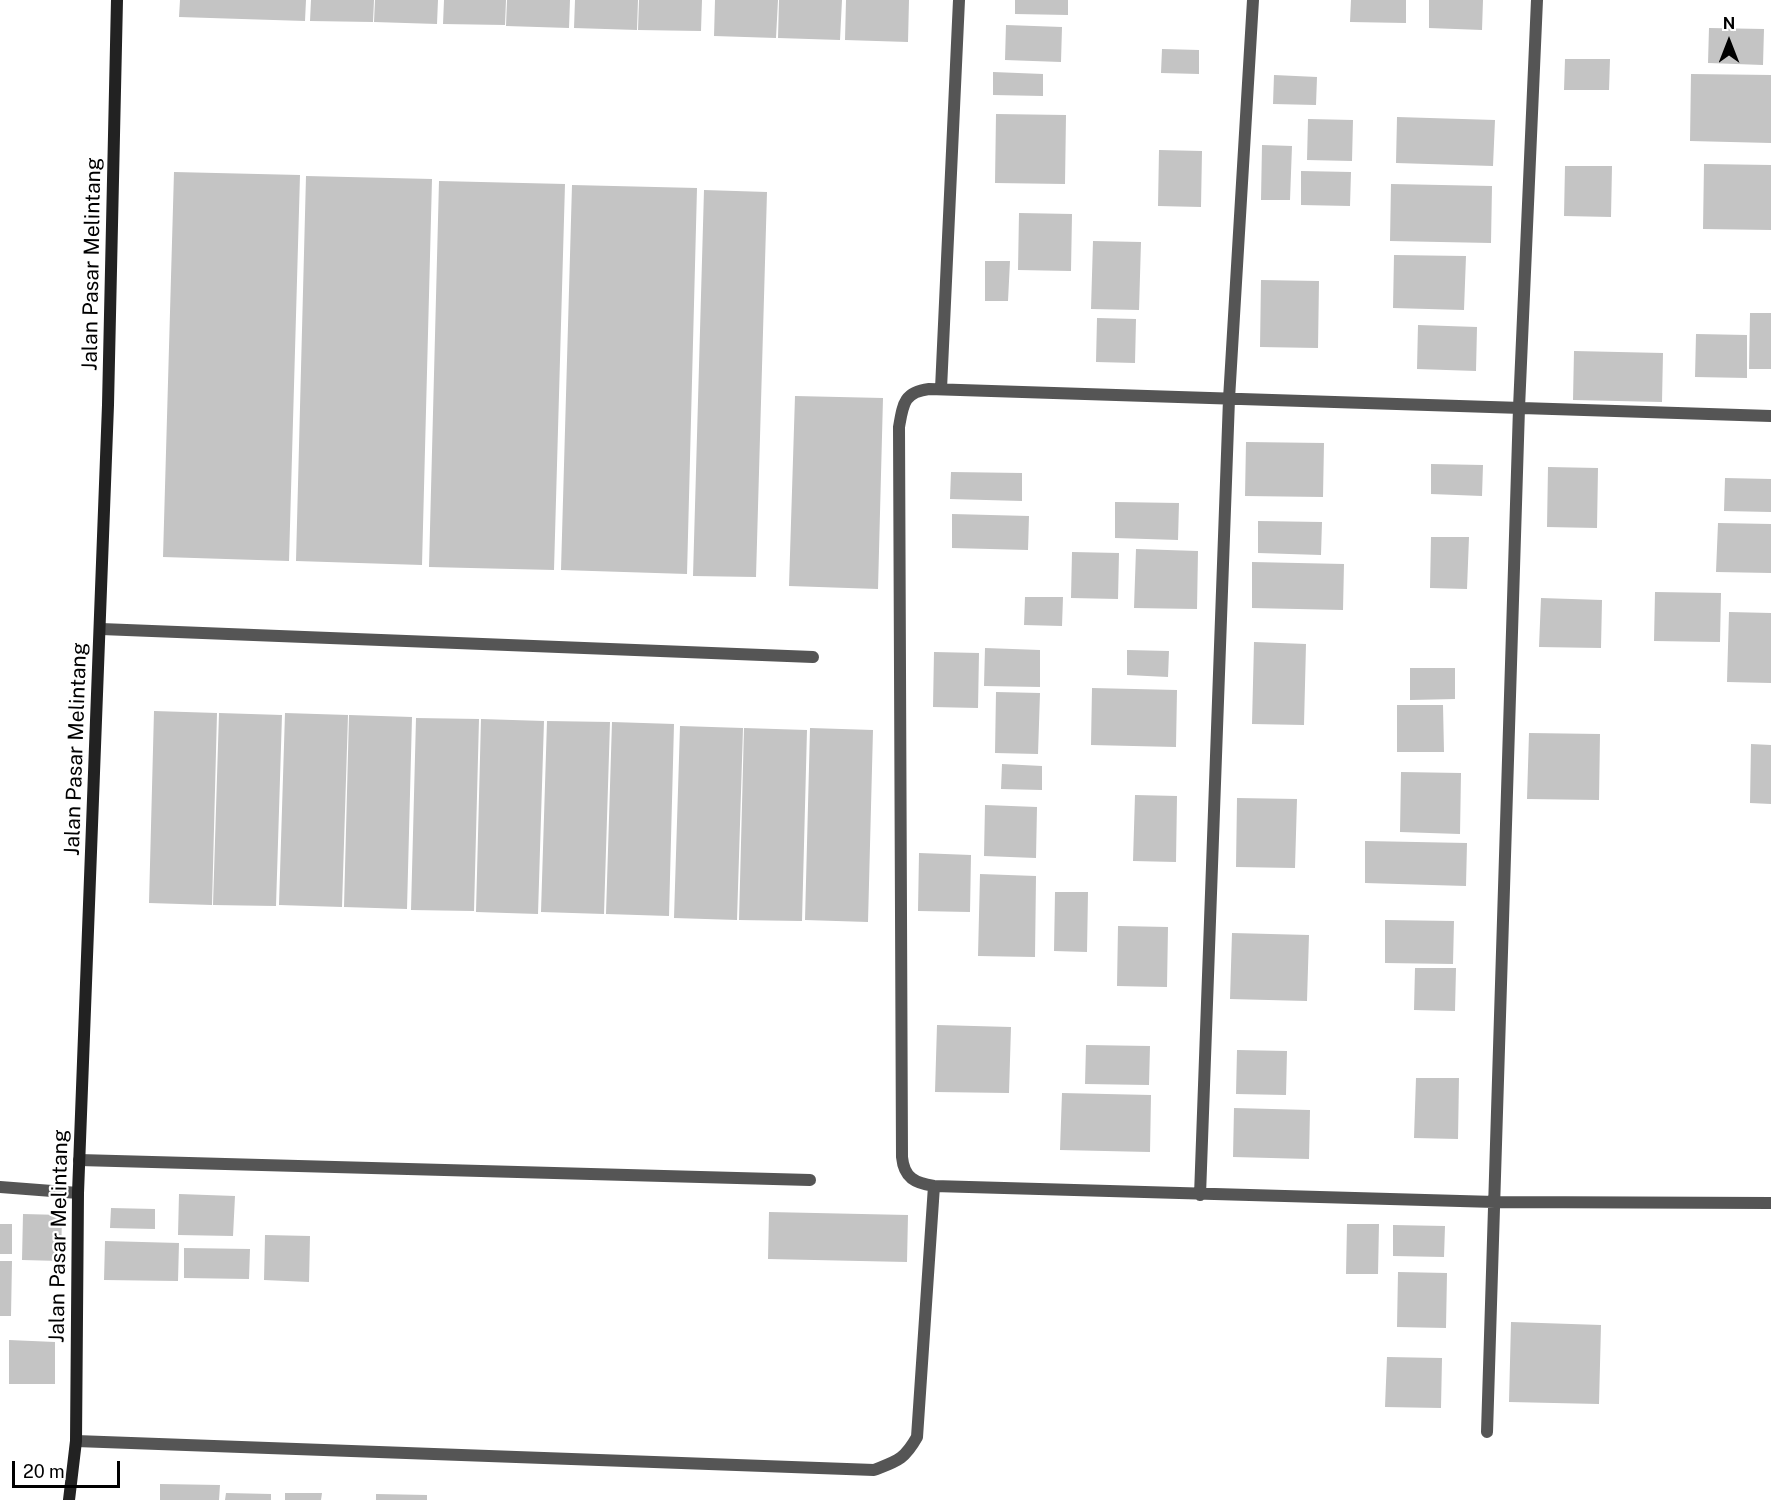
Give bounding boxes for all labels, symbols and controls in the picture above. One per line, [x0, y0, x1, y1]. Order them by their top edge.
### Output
north arrow [1699, 12, 1759, 72]
text: N [1723, 14, 1735, 33]
street label: Jalan Pasar Melintang [78, 157, 106, 371]
street label: Jalan Pasar Melintang [60, 642, 92, 856]
street label: Jalan Pasar Melintang [45, 1129, 73, 1343]
scale bar [15, 1449, 123, 1487]
text: 20 m [23, 1461, 65, 1482]

